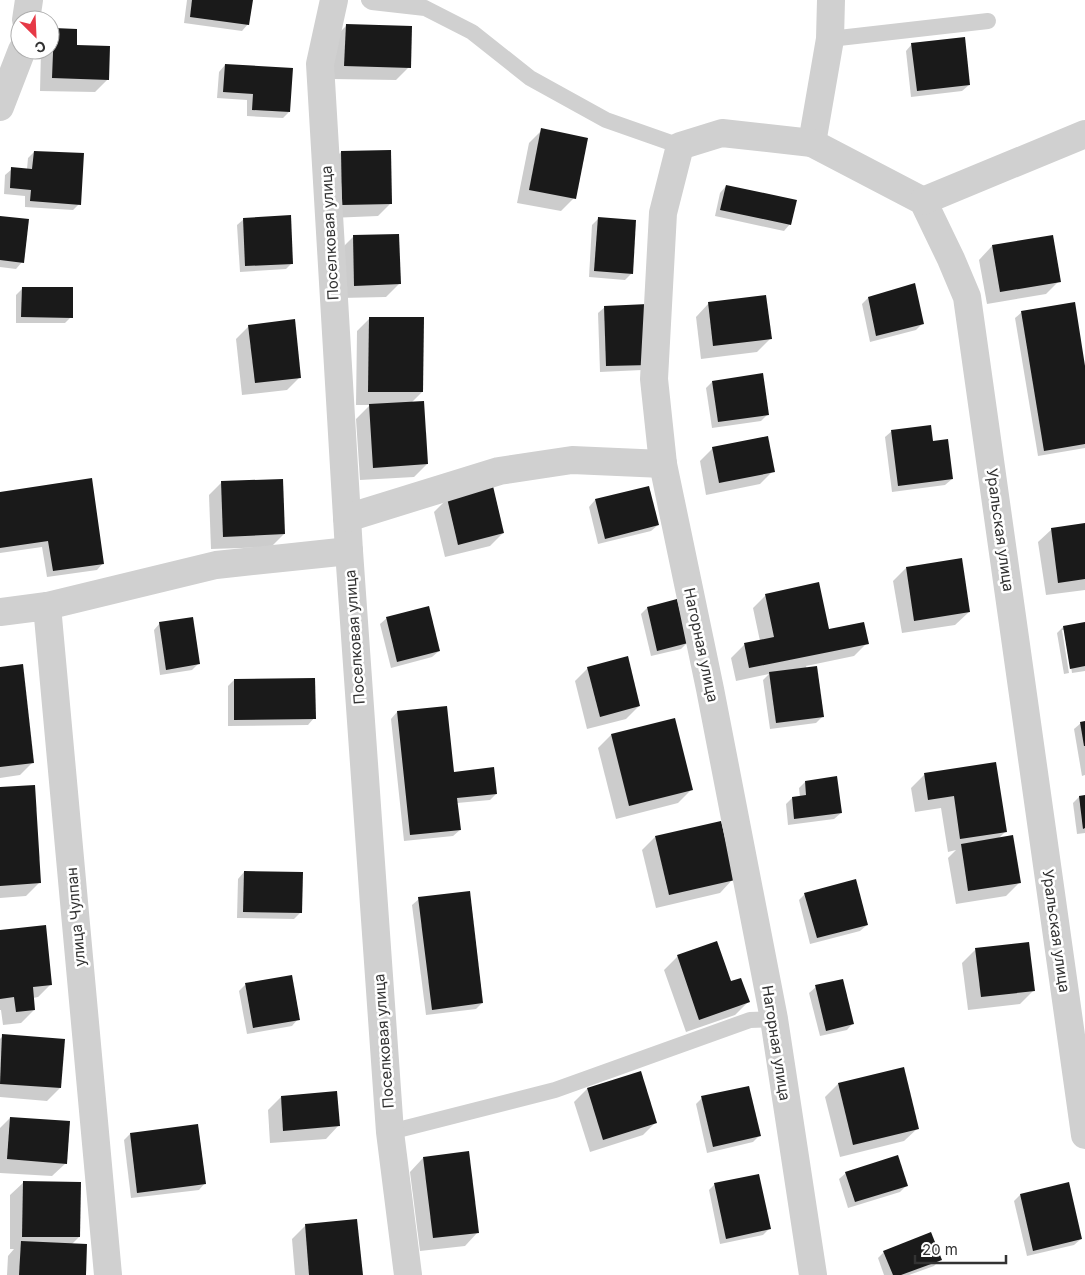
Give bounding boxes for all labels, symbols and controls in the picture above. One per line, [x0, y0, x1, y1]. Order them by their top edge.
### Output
north arrow [10, 10, 60, 60]
text: С [32, 37, 49, 57]
street label: Поселковая улица [316, 165, 343, 301]
street label: Уральская улица [982, 467, 1019, 593]
street label: Поселковая улица [340, 569, 369, 705]
street label: Нагорная улица [680, 586, 723, 704]
street label: улица Чулпан [62, 866, 89, 968]
street label: Уральская улица [1038, 868, 1075, 994]
street label: Поселковая улица [369, 973, 398, 1109]
street label: Нагорная улица [758, 984, 795, 1102]
scale bar [915, 1232, 1006, 1264]
text: 20 m [922, 1240, 958, 1259]

